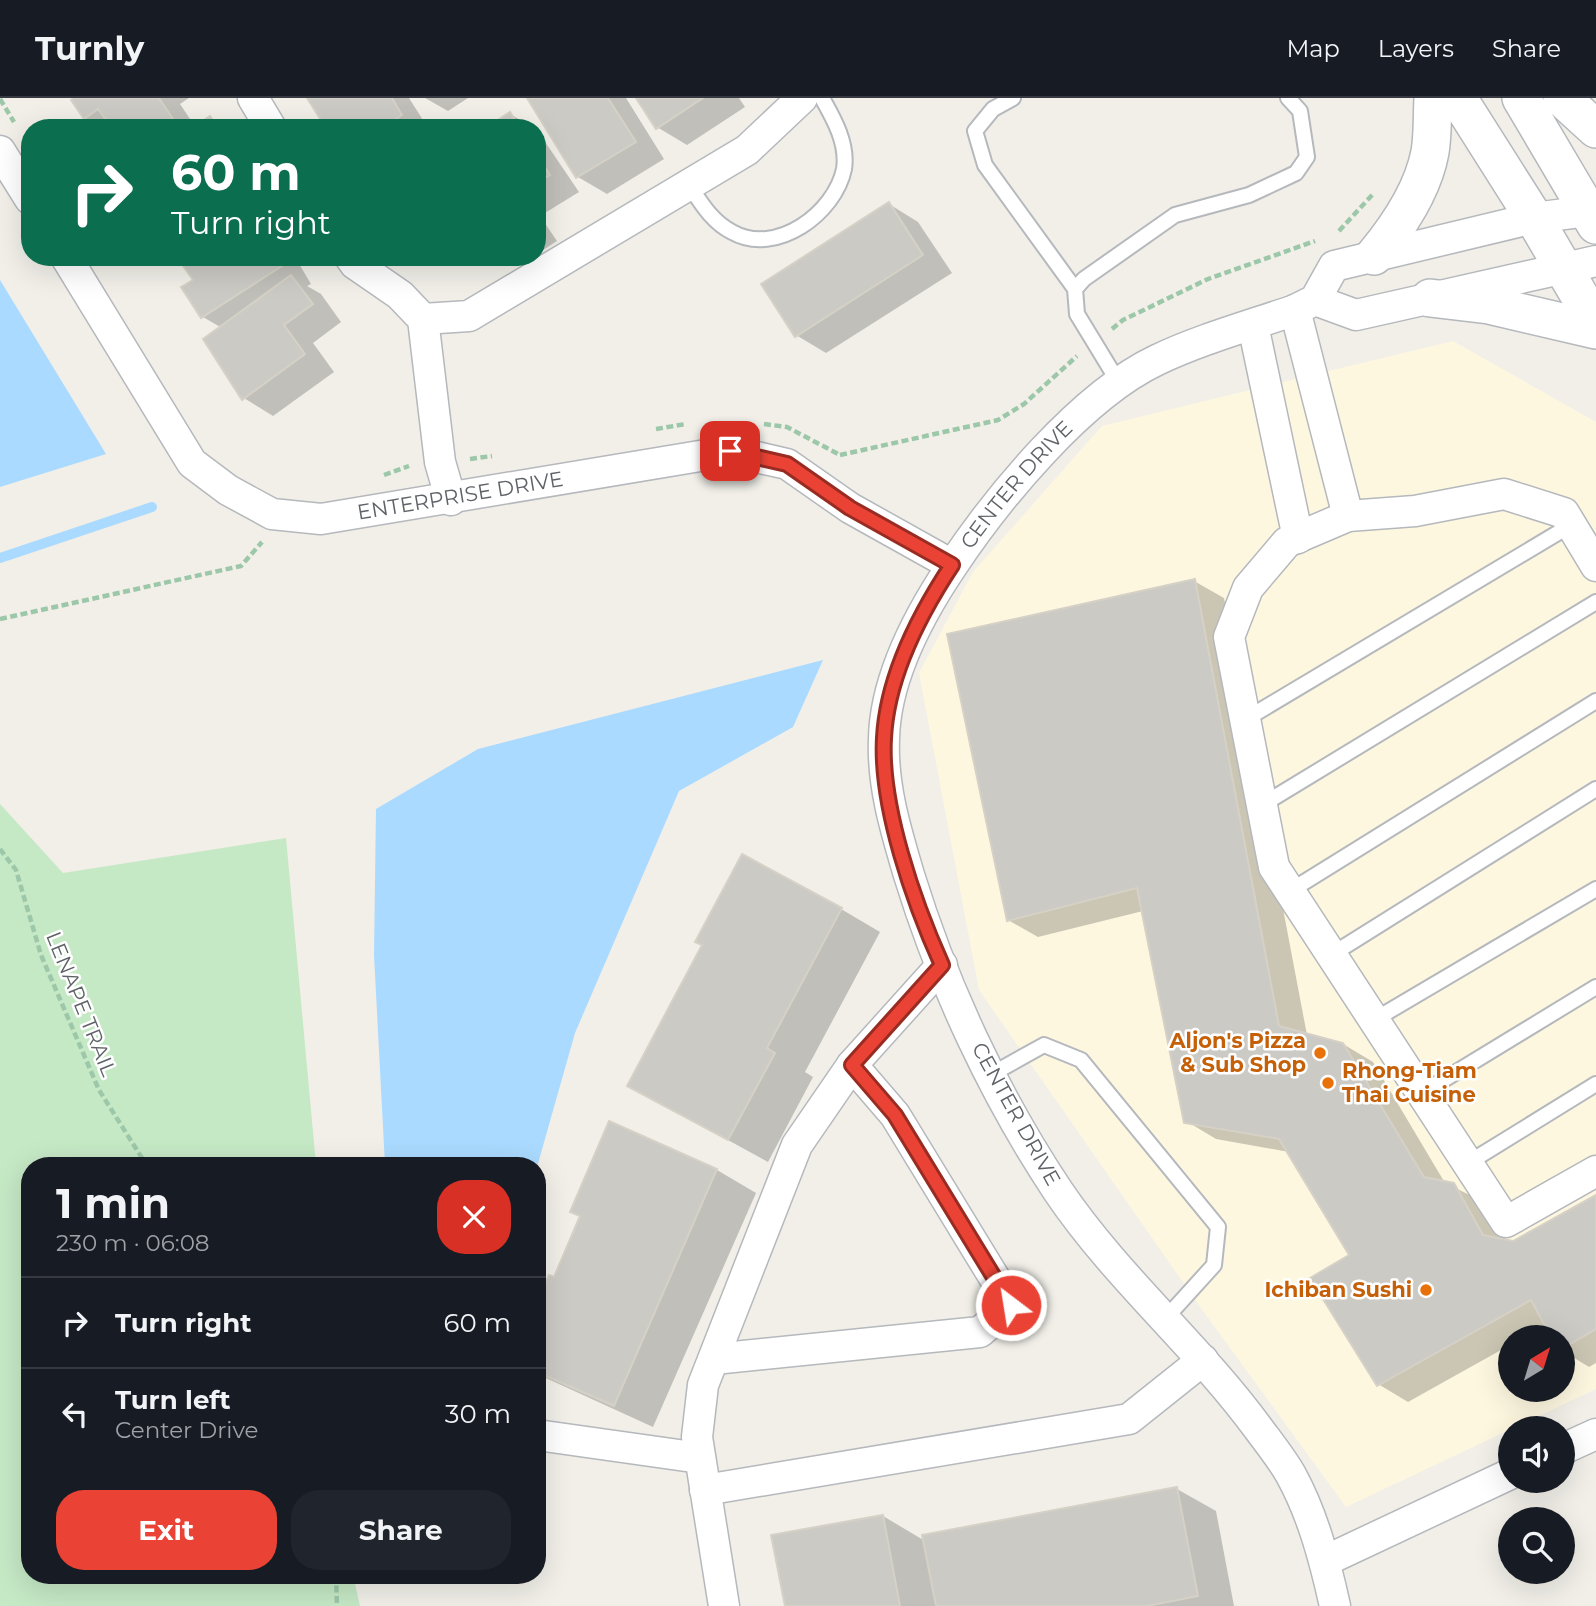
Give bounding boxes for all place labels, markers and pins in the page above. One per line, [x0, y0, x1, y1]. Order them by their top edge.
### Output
pin [700, 421, 760, 481]
place label: Aljon's Pizza & Sub Shop [1169, 1028, 1306, 1077]
marker: Aljon's Pizza & Sub Shop [1312, 1045, 1328, 1061]
place label: Rhong-Tiam Thai Cuisine [1342, 1058, 1477, 1107]
marker: Rhong-Tiam Thai Cuisine [1320, 1075, 1336, 1091]
place label: Ichiban Sushi [1264, 1277, 1412, 1302]
marker: Ichiban Sushi [1418, 1282, 1434, 1298]

